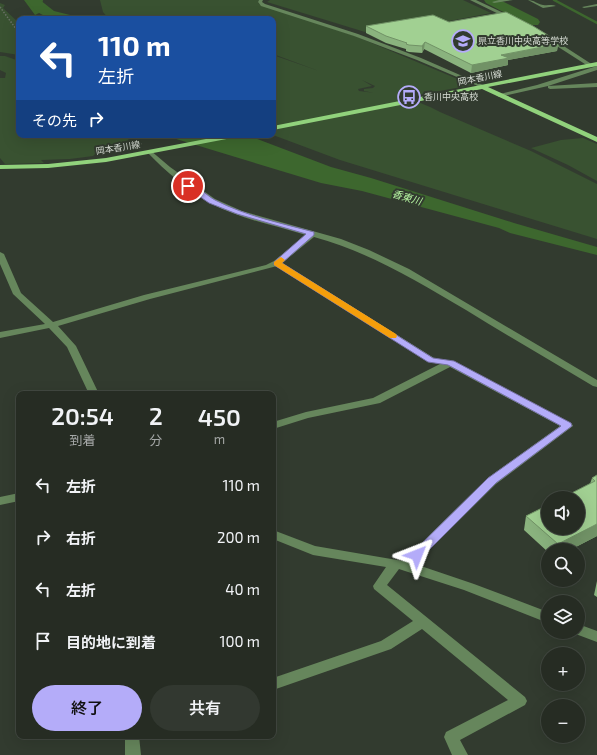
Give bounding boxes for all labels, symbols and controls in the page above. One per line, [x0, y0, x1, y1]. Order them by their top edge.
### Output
text: 110 m [98, 28, 171, 62]
school or university icon: 県立香川中央高等学校 [450, 28, 476, 54]
icon: left [32, 32, 84, 84]
place label: 県立香川中央高等学校 [478, 35, 568, 46]
text: 左折 [98, 65, 134, 87]
street label: 岡本香川線 [457, 68, 504, 87]
bus stop icon: 香川中央高校 [396, 84, 422, 110]
place label: 香川中央高校 [424, 91, 478, 102]
icon: right [85, 108, 107, 130]
text: その先 [32, 111, 77, 129]
street label: 岡本香川線 [95, 138, 142, 156]
pin [171, 169, 205, 203]
icon: arrive [177, 175, 199, 197]
water label: 香東川 [391, 187, 424, 207]
text: 20:54 [51, 401, 114, 430]
text: 2 [149, 401, 163, 430]
text: 450 [198, 402, 241, 431]
text: m [214, 431, 225, 447]
text: 到着 [69, 432, 95, 448]
text: 分 [149, 432, 162, 448]
icon: left [32, 474, 54, 496]
text: 110 m [223, 476, 260, 494]
text: 左折 [66, 477, 96, 495]
map controls [541, 491, 585, 743]
button: sound [541, 491, 585, 535]
icon: right [32, 526, 54, 548]
text: 200 m [217, 528, 260, 546]
text: 右折 [66, 529, 96, 547]
position arrow [396, 534, 438, 576]
button: search [541, 543, 585, 587]
icon: left [32, 578, 54, 600]
text: 40 m [225, 580, 260, 598]
text: 左折 [66, 581, 96, 599]
button: layers [541, 595, 585, 639]
icon: arrive [32, 630, 54, 652]
text: 100 m [219, 632, 260, 650]
text: 目的地に到着 [66, 633, 156, 651]
button: + [541, 647, 585, 691]
button: 終了 [32, 685, 142, 731]
button: 共有 [150, 685, 260, 731]
button: − [541, 699, 585, 743]

